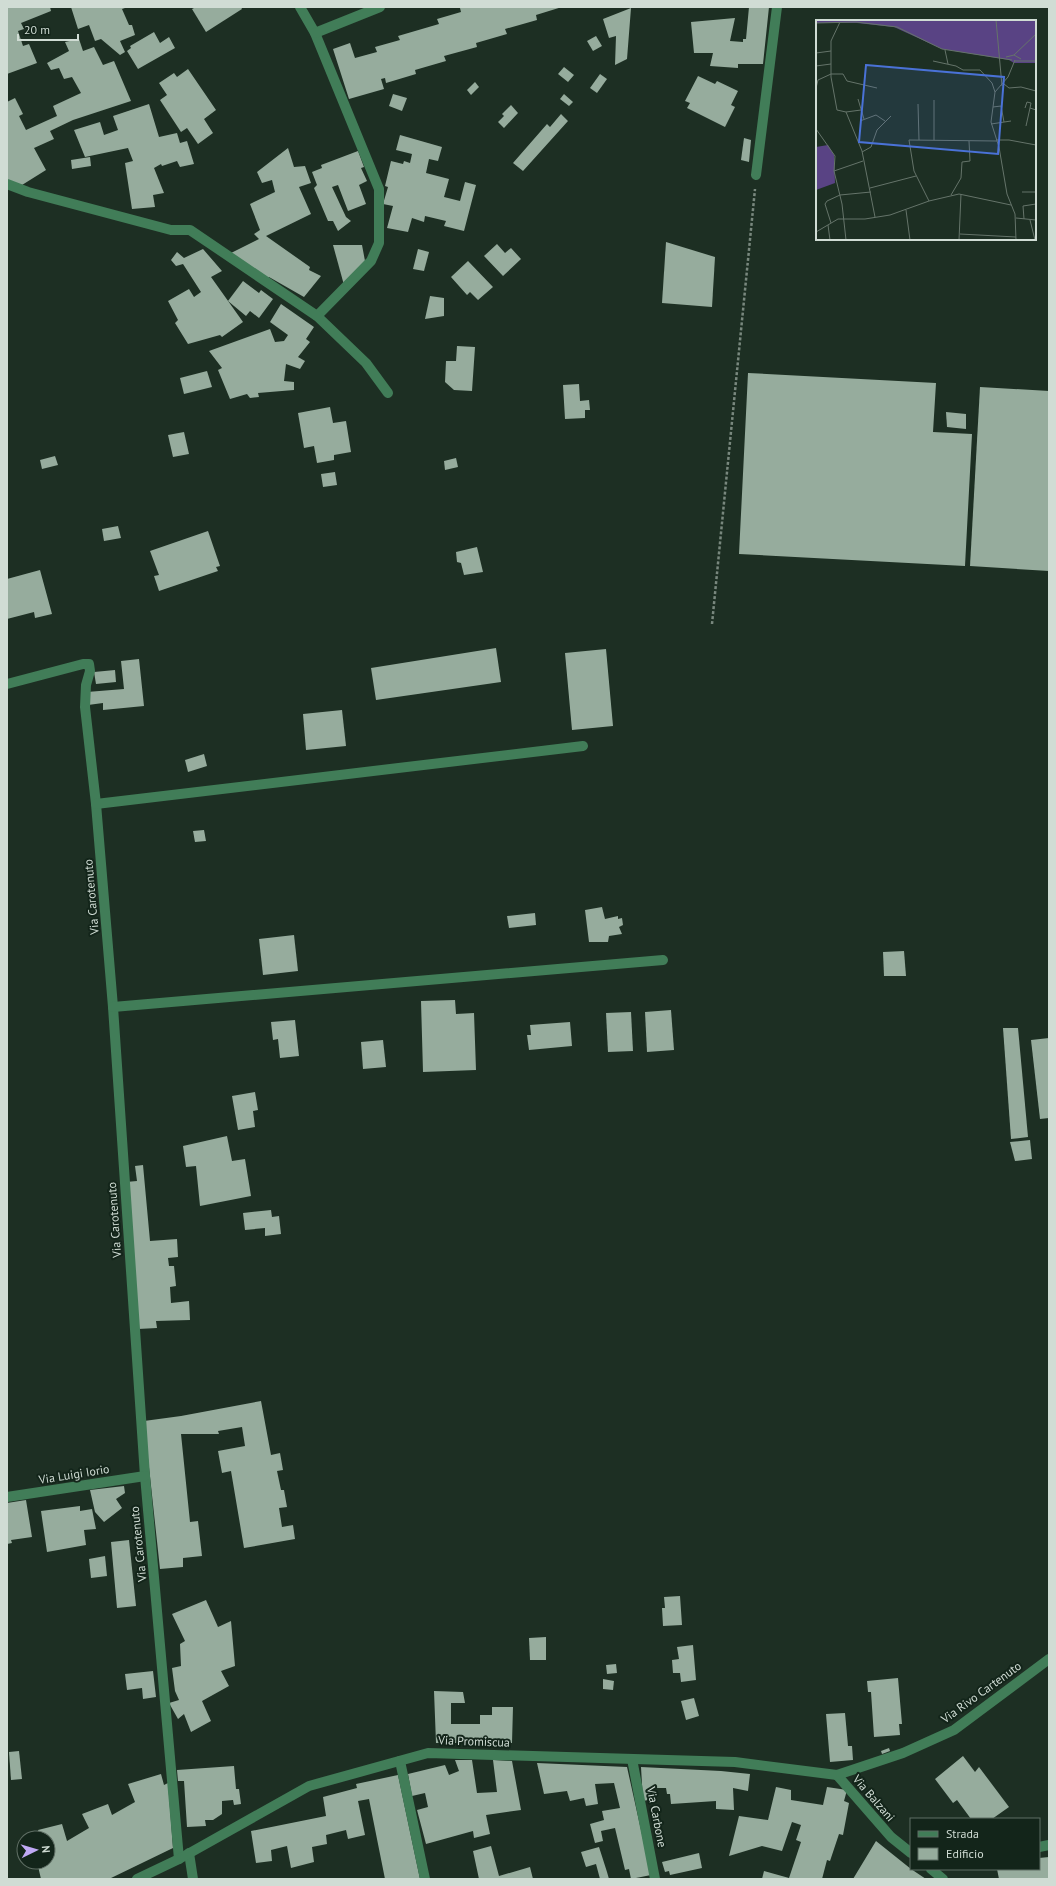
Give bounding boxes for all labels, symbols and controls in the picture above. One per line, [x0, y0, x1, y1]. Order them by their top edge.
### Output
scale bar [18, 16, 78, 42]
inset map [816, 20, 1036, 240]
text: 20 m [24, 22, 50, 37]
street label: Via Carotenuto [80, 859, 102, 936]
street label: Via Carotenuto [104, 1182, 124, 1259]
street label: Via Luigi Iorio [37, 1461, 110, 1487]
street label: Via Carotenuto [127, 1506, 150, 1583]
street label: Via Rivo Cartenuto [937, 1658, 1024, 1727]
street label: Via Promiscua [437, 1732, 510, 1750]
street label: Via Balzani [849, 1771, 898, 1824]
street label: Via Carbone [644, 1784, 670, 1849]
legend [910, 1818, 1040, 1870]
text: Strada [946, 1826, 979, 1841]
north arrow [16, 1830, 56, 1870]
text: N [39, 1845, 53, 1853]
text: Edificio [946, 1846, 984, 1861]

